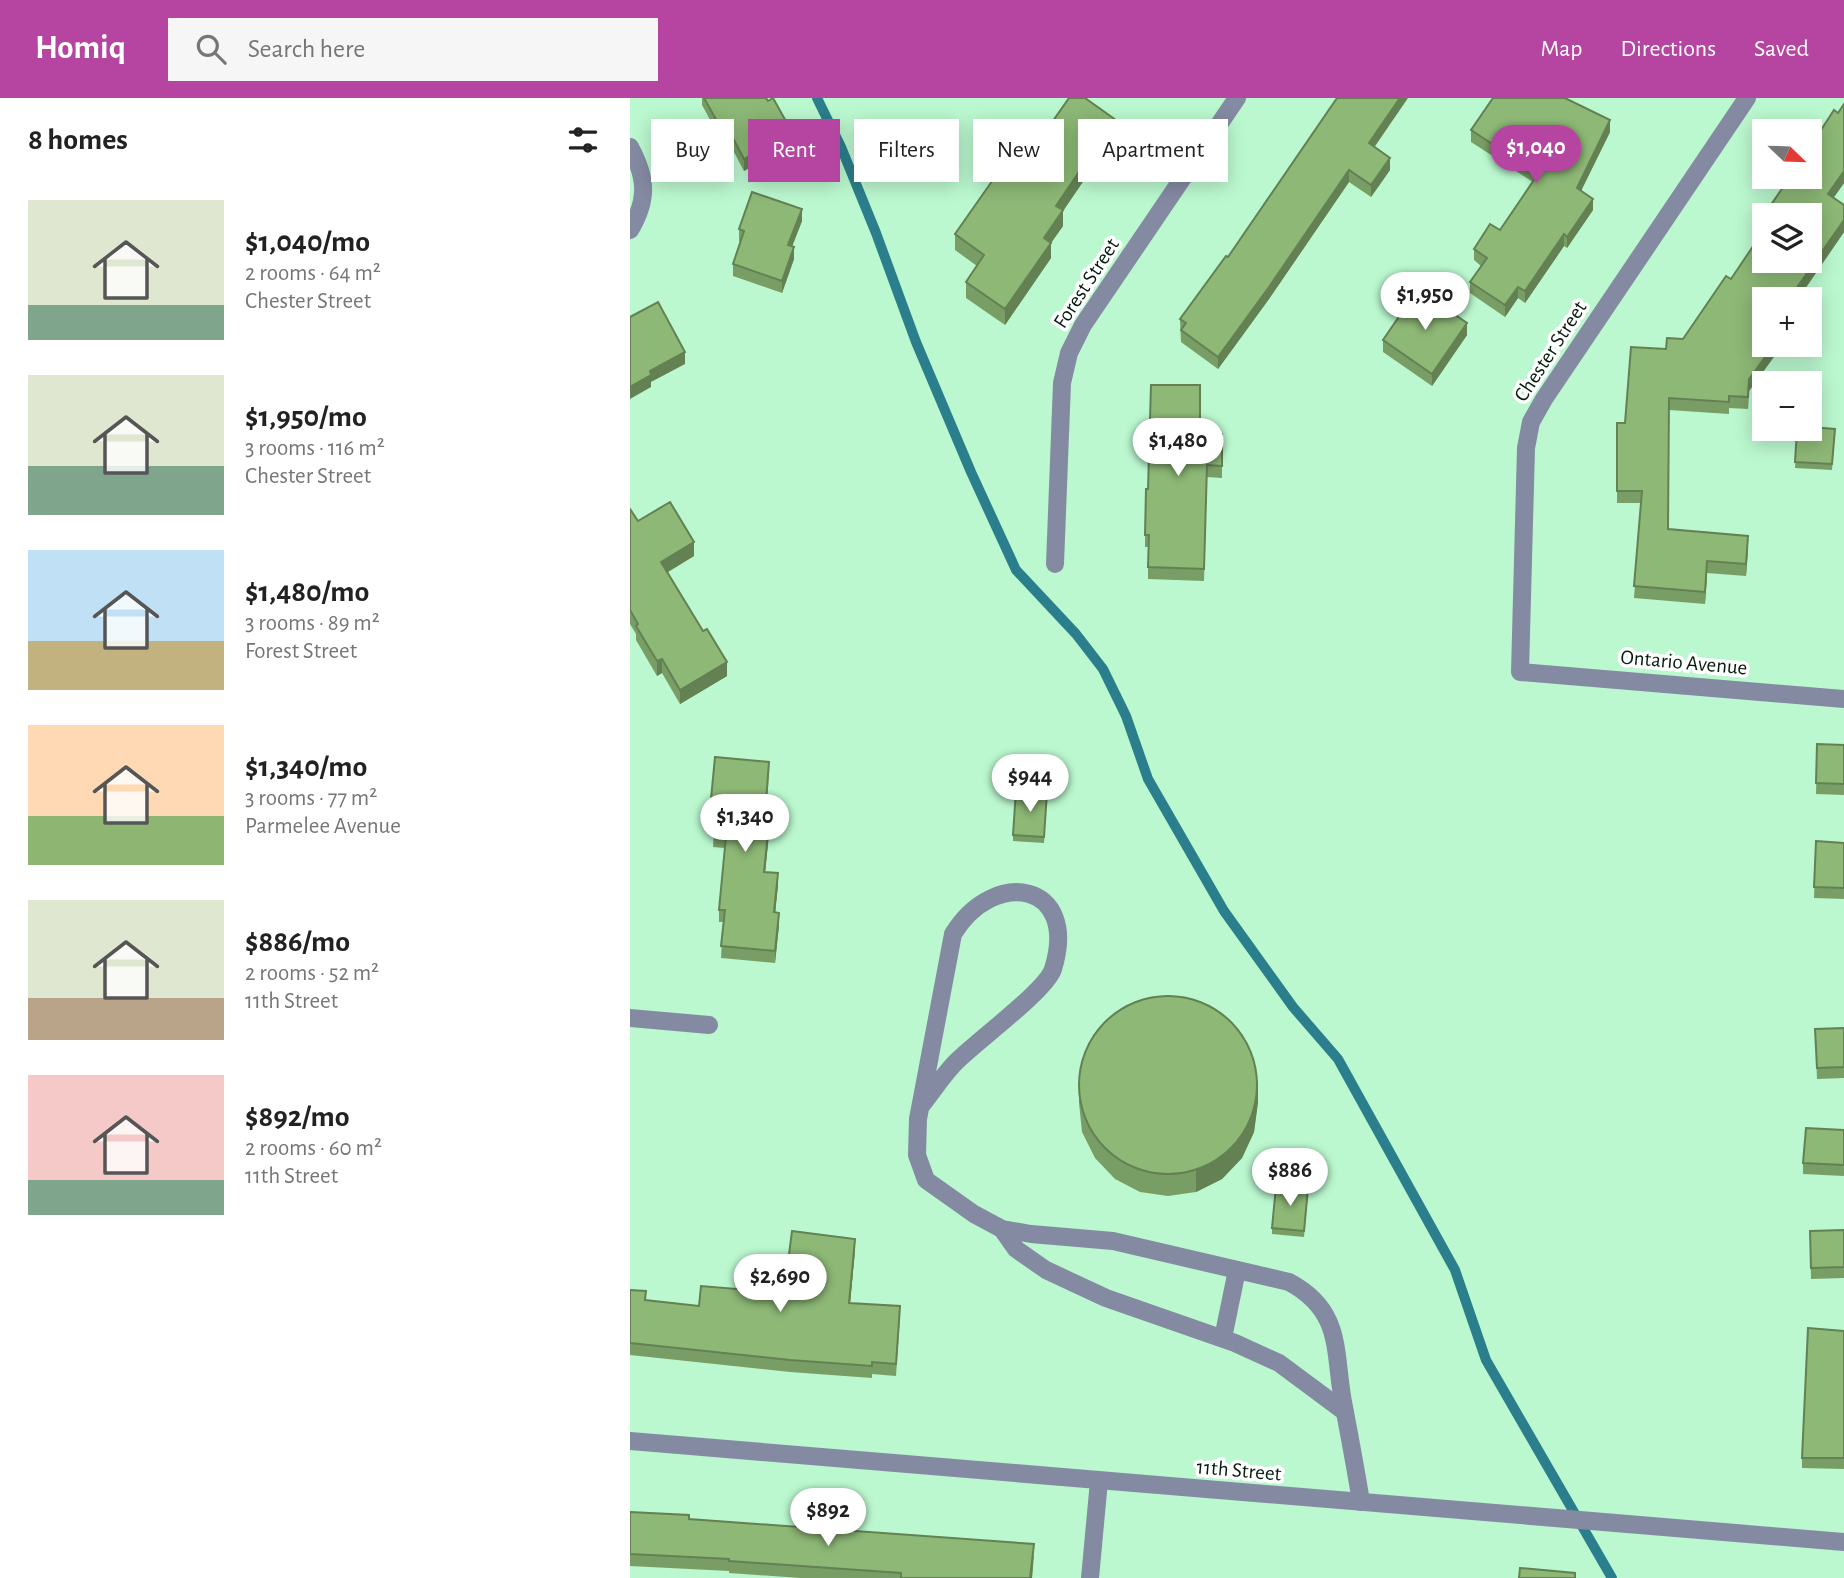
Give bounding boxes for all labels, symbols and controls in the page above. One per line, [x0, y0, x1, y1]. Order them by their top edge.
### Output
search box [168, 18, 658, 81]
icon: search [192, 30, 230, 68]
text: Homiq [35, 32, 126, 65]
text: Search here [248, 36, 365, 62]
text: Map [1540, 37, 1582, 61]
text: Directions [1620, 37, 1716, 61]
text: Saved [1754, 37, 1809, 61]
chip: Buy [651, 119, 734, 182]
chip: Rent [748, 119, 840, 182]
chip: Filters [854, 119, 959, 182]
chip: New [973, 119, 1064, 182]
chip: Apartment [1078, 119, 1228, 182]
north arrow [1752, 119, 1822, 189]
map controls [1752, 119, 1822, 441]
icon: filters [564, 121, 602, 159]
text: 8 homes [28, 125, 128, 155]
pin: $1,040 [1479, 126, 1593, 185]
text: $1,040 [1506, 136, 1566, 159]
button: layers [1752, 203, 1822, 273]
text: $1,040/mo [245, 227, 370, 257]
icon: home [84, 228, 168, 312]
street label: Forest Street [1050, 234, 1123, 332]
text: 2 rooms · 64 m² [245, 262, 381, 285]
pin: $1,950 [1368, 272, 1482, 332]
text: $1,950 [1397, 283, 1453, 306]
button: + [1752, 287, 1822, 357]
text: Chester Street [245, 290, 371, 313]
street label: Chester Street [1510, 297, 1591, 405]
button: − [1752, 371, 1822, 441]
text: $1,950/mo [245, 402, 367, 432]
icon: home [84, 403, 168, 487]
pin: $1,480 [1121, 418, 1235, 478]
text: $1,480 [1149, 429, 1207, 452]
text: 3 rooms · 116 m² [245, 437, 385, 460]
text: Chester Street [245, 465, 371, 488]
text: $1,480/mo [245, 577, 369, 607]
icon: home [84, 578, 168, 662]
text: 3 rooms · 89 m² [245, 612, 380, 635]
text: Forest Street [245, 640, 357, 663]
street label: Ontario Avenue [1620, 646, 1748, 679]
text: $1,340/mo [245, 752, 367, 782]
icon: home [84, 753, 168, 837]
pin: $944 [989, 754, 1071, 814]
text: $944 [1008, 765, 1052, 788]
text: 3 rooms · 77 m² [245, 787, 377, 810]
pin: $1,340 [688, 794, 802, 854]
text: $1,340 [716, 805, 774, 828]
text: Parmelee Avenue [245, 815, 401, 838]
text: $886/mo [245, 927, 350, 957]
icon: home [84, 928, 168, 1012]
text: 2 rooms · 52 m² [245, 962, 379, 985]
text: 11th Street [245, 990, 338, 1013]
text: $892/mo [245, 1102, 349, 1132]
icon: home [84, 1103, 168, 1187]
text: 2 rooms · 60 m² [245, 1137, 382, 1160]
pin: $886 [1249, 1148, 1331, 1208]
text: $886 [1268, 1159, 1312, 1182]
text: 11th Street [245, 1165, 338, 1188]
pin: $2,690 [723, 1254, 837, 1314]
text: $2,690 [750, 1265, 810, 1288]
street label: 11th Street [1196, 1456, 1282, 1485]
pin: $892 [787, 1488, 869, 1548]
text: $892 [806, 1499, 850, 1522]

